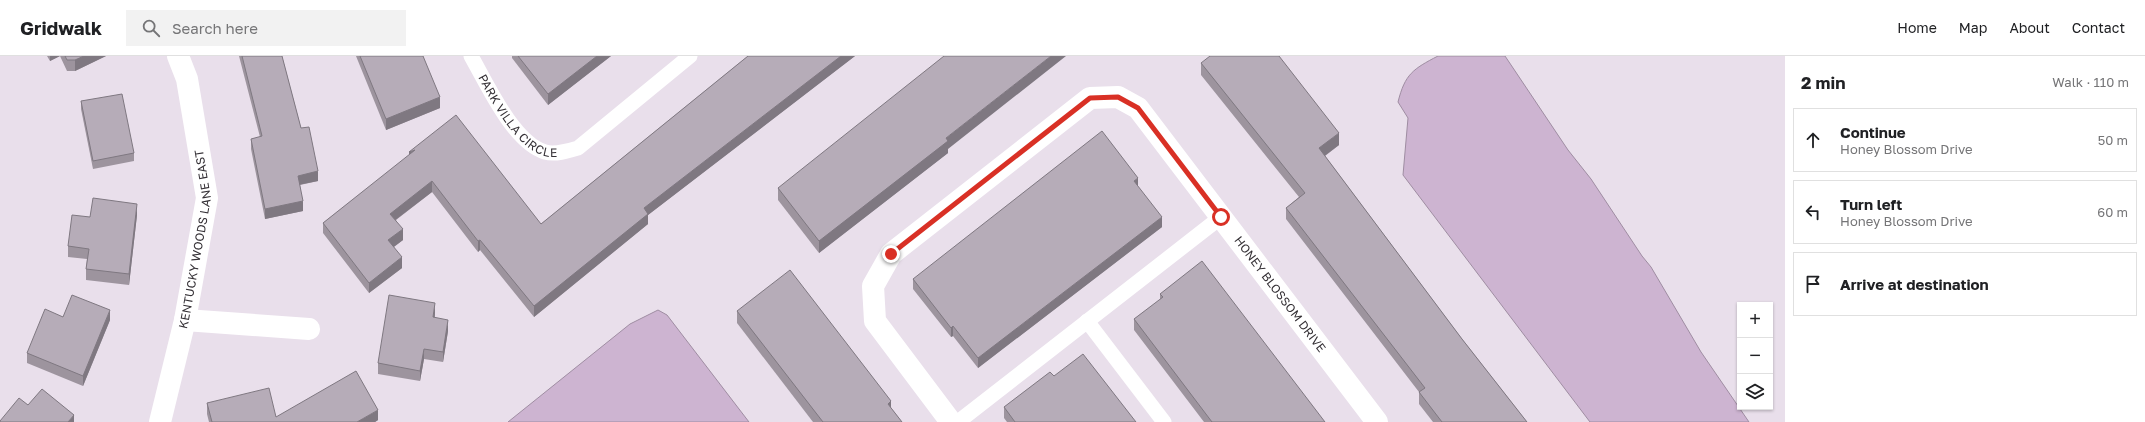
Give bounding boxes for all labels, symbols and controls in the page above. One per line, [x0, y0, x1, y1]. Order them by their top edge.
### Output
search box [126, 10, 406, 46]
text: Gridwalk [20, 16, 102, 39]
icon: search [140, 17, 162, 39]
text: Search here [172, 19, 258, 37]
text: Home [1897, 19, 1937, 36]
text: Map [1959, 19, 1987, 36]
text: About [2009, 19, 2050, 36]
text: Contact [2072, 19, 2125, 36]
street label: PARK VILLA CIRCLE [475, 71, 557, 160]
text: 2 min [1801, 72, 1845, 93]
text: Walk · 110 m [2052, 74, 2129, 90]
text: Continue [1840, 123, 1906, 141]
icon: ahead [1802, 129, 1824, 151]
text: 50 m [2098, 132, 2128, 148]
text: Honey Blossom Drive [1840, 141, 1973, 157]
street label: KENTUCKY WOODS LANE EAST [175, 148, 214, 330]
text: Turn left [1840, 195, 1902, 213]
icon: left [1802, 201, 1824, 223]
text: 60 m [2097, 204, 2128, 220]
route start [1212, 208, 1230, 226]
text: Honey Blossom Drive [1840, 213, 1973, 229]
street label: HONEY BLOSSOM DRIVE [1231, 233, 1329, 355]
route end [882, 245, 900, 263]
icon: arrive [1802, 273, 1824, 295]
text: Arrive at destination [1840, 275, 1989, 293]
map controls [1737, 302, 1773, 410]
button: + [1737, 302, 1773, 338]
button: − [1737, 338, 1773, 374]
button: layers [1737, 374, 1773, 410]

